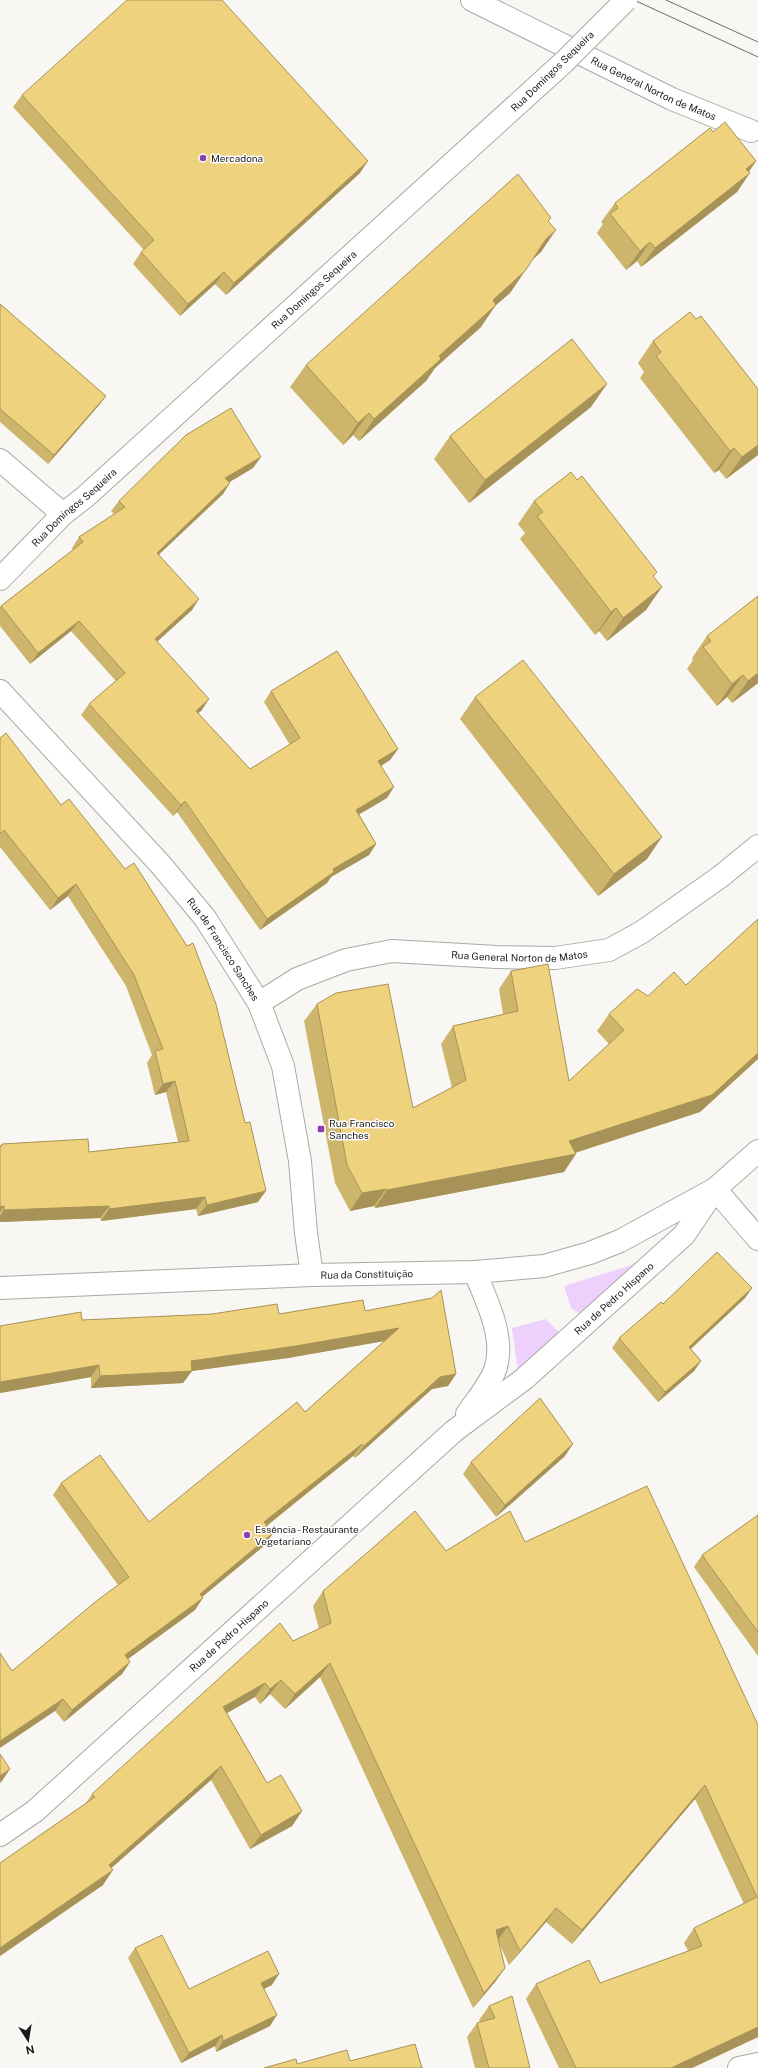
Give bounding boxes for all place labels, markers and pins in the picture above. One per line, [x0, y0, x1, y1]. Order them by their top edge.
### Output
place label: Mercadona [211, 152, 263, 164]
marker: Mercadona [198, 153, 208, 163]
place label: Rua Francisco Sanches [329, 1117, 395, 1141]
marker: Rua Francisco Sanches [316, 1124, 326, 1134]
place label: Essência - Restaurante Vegetariano [255, 1523, 359, 1547]
marker: Essência - Restaurante Vegetariano [242, 1530, 252, 1540]

